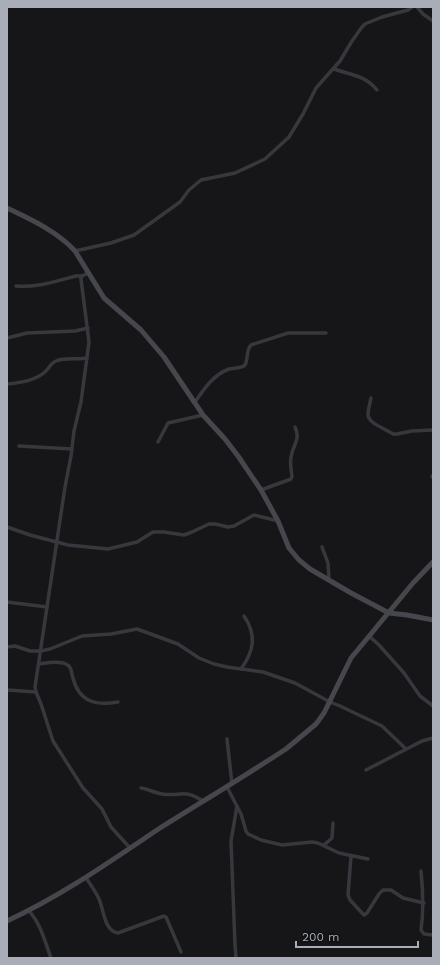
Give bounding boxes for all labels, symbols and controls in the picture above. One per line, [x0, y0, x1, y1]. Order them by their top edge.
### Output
scale bar [296, 923, 418, 949]
text: 200 m [302, 930, 339, 944]

